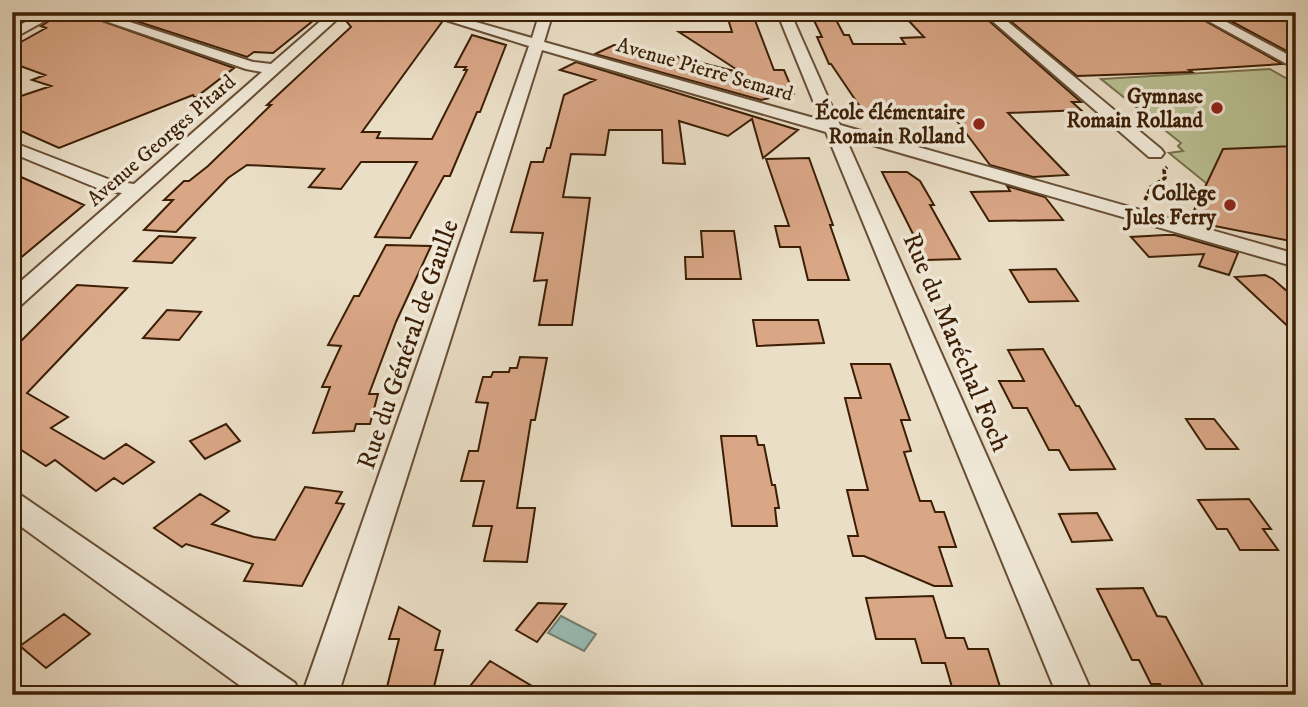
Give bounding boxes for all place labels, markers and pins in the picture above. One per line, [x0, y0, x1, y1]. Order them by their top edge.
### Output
place label: Gymnase Romain Rolland [1066, 84, 1204, 134]
place label: École élémentaire Romain Rolland [815, 98, 966, 150]
marker: Gymnase Romain Rolland [1209, 100, 1225, 116]
marker: École élémentaire Romain Rolland [971, 116, 987, 132]
place label: Collège Jules Ferry [1123, 181, 1217, 231]
marker: Collège Jules Ferry [1222, 197, 1238, 213]

